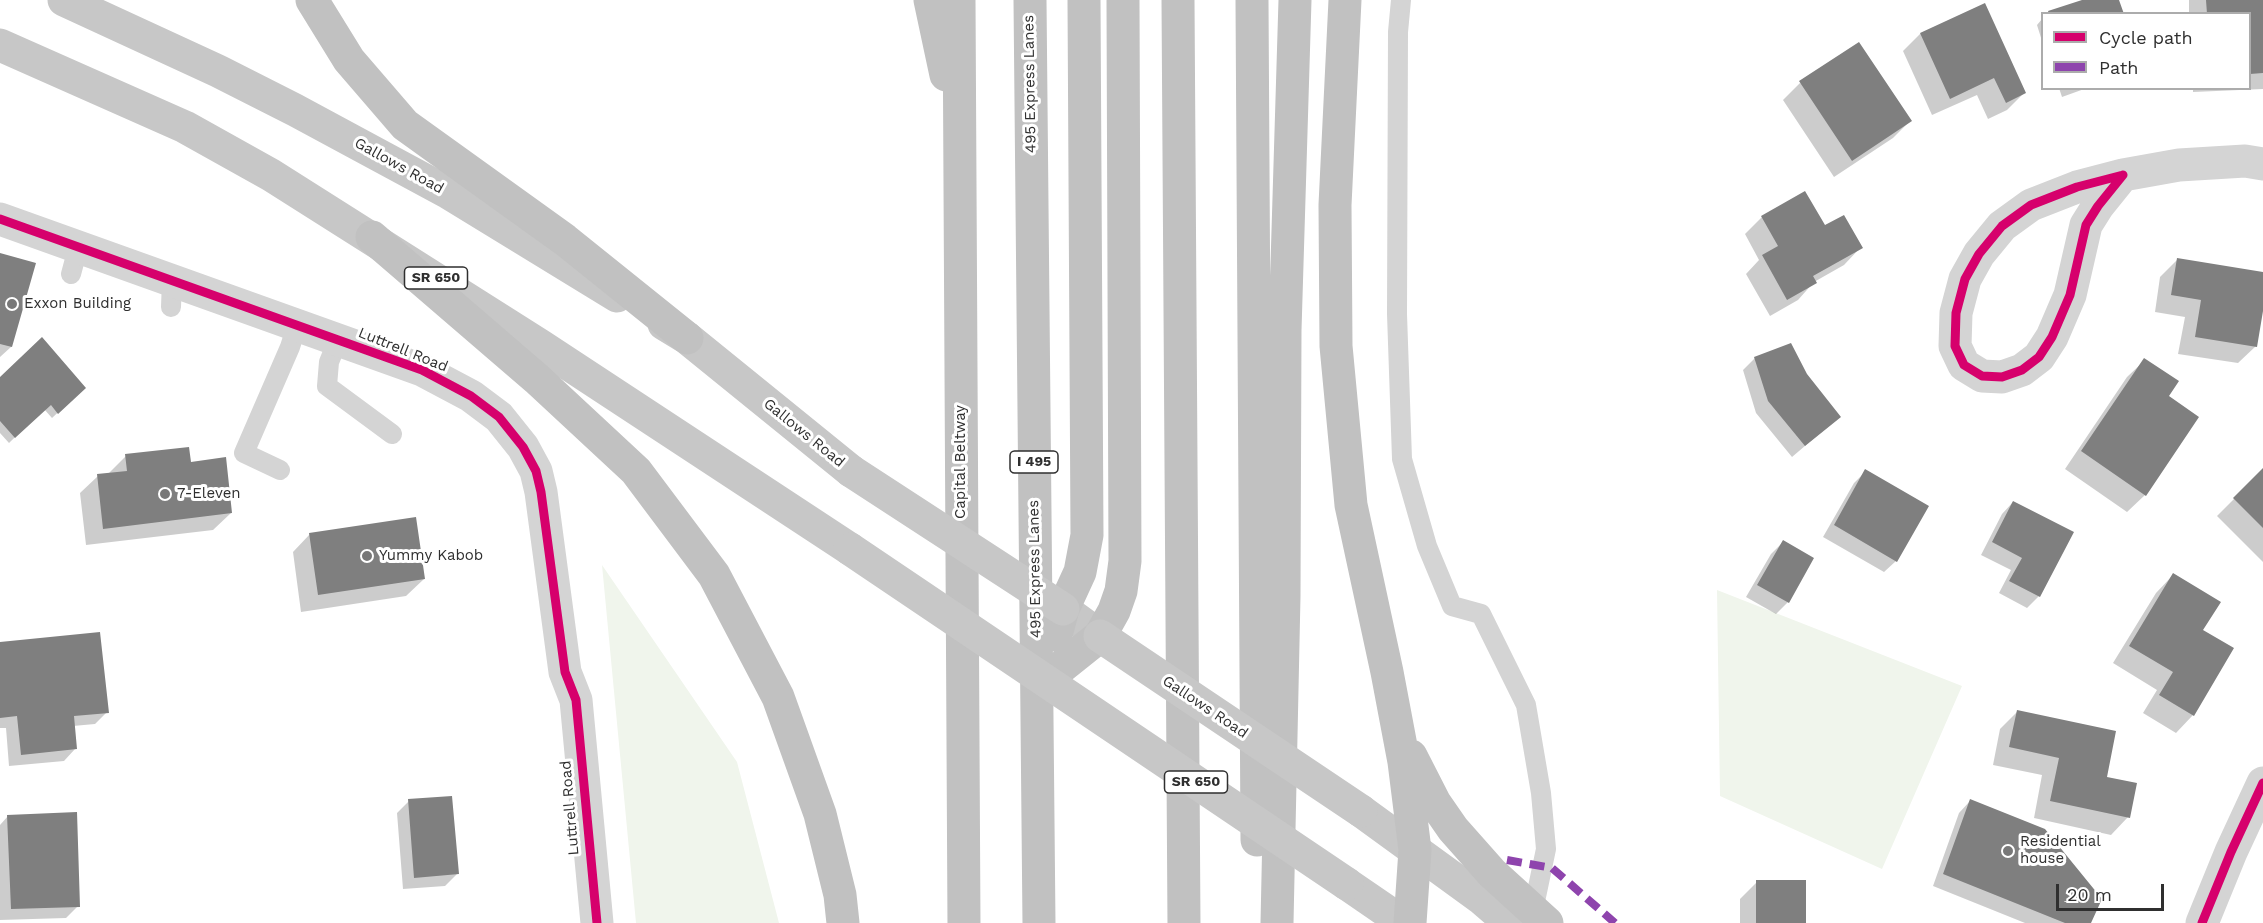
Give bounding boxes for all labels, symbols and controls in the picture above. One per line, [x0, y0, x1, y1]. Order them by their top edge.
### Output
legend [2041, 12, 2251, 90]
street label: 495 Express Lanes [1020, 15, 1040, 153]
text: Cycle path [2099, 27, 2193, 48]
text: Path [2099, 57, 2139, 78]
street label: Gallows Road [351, 134, 447, 198]
road number: SR 650 [404, 267, 468, 289]
place label: Exxon Building [24, 295, 131, 313]
marker: Exxon Building [5, 297, 19, 311]
street label: Luttrell Road [356, 324, 450, 376]
street label: Gallows Road [760, 395, 848, 471]
street label: Capital Beltway [952, 405, 970, 519]
road number: I 495 [1010, 451, 1058, 473]
place label: 7-Eleven [177, 485, 241, 503]
marker: 7-Eleven [158, 487, 172, 501]
street label: 495 Express Lanes [1025, 500, 1045, 638]
place label: Yummy Kabob [379, 547, 483, 565]
marker: Yummy Kabob [360, 549, 374, 563]
street label: Gallows Road [1159, 672, 1251, 742]
street label: Luttrell Road [557, 760, 583, 856]
road number: SR 650 [1164, 771, 1228, 793]
place label: Residential house [2020, 833, 2101, 868]
marker: Residential house [2001, 844, 2015, 858]
scale bar [2059, 872, 2167, 910]
text: 20 m [2067, 884, 2112, 905]

